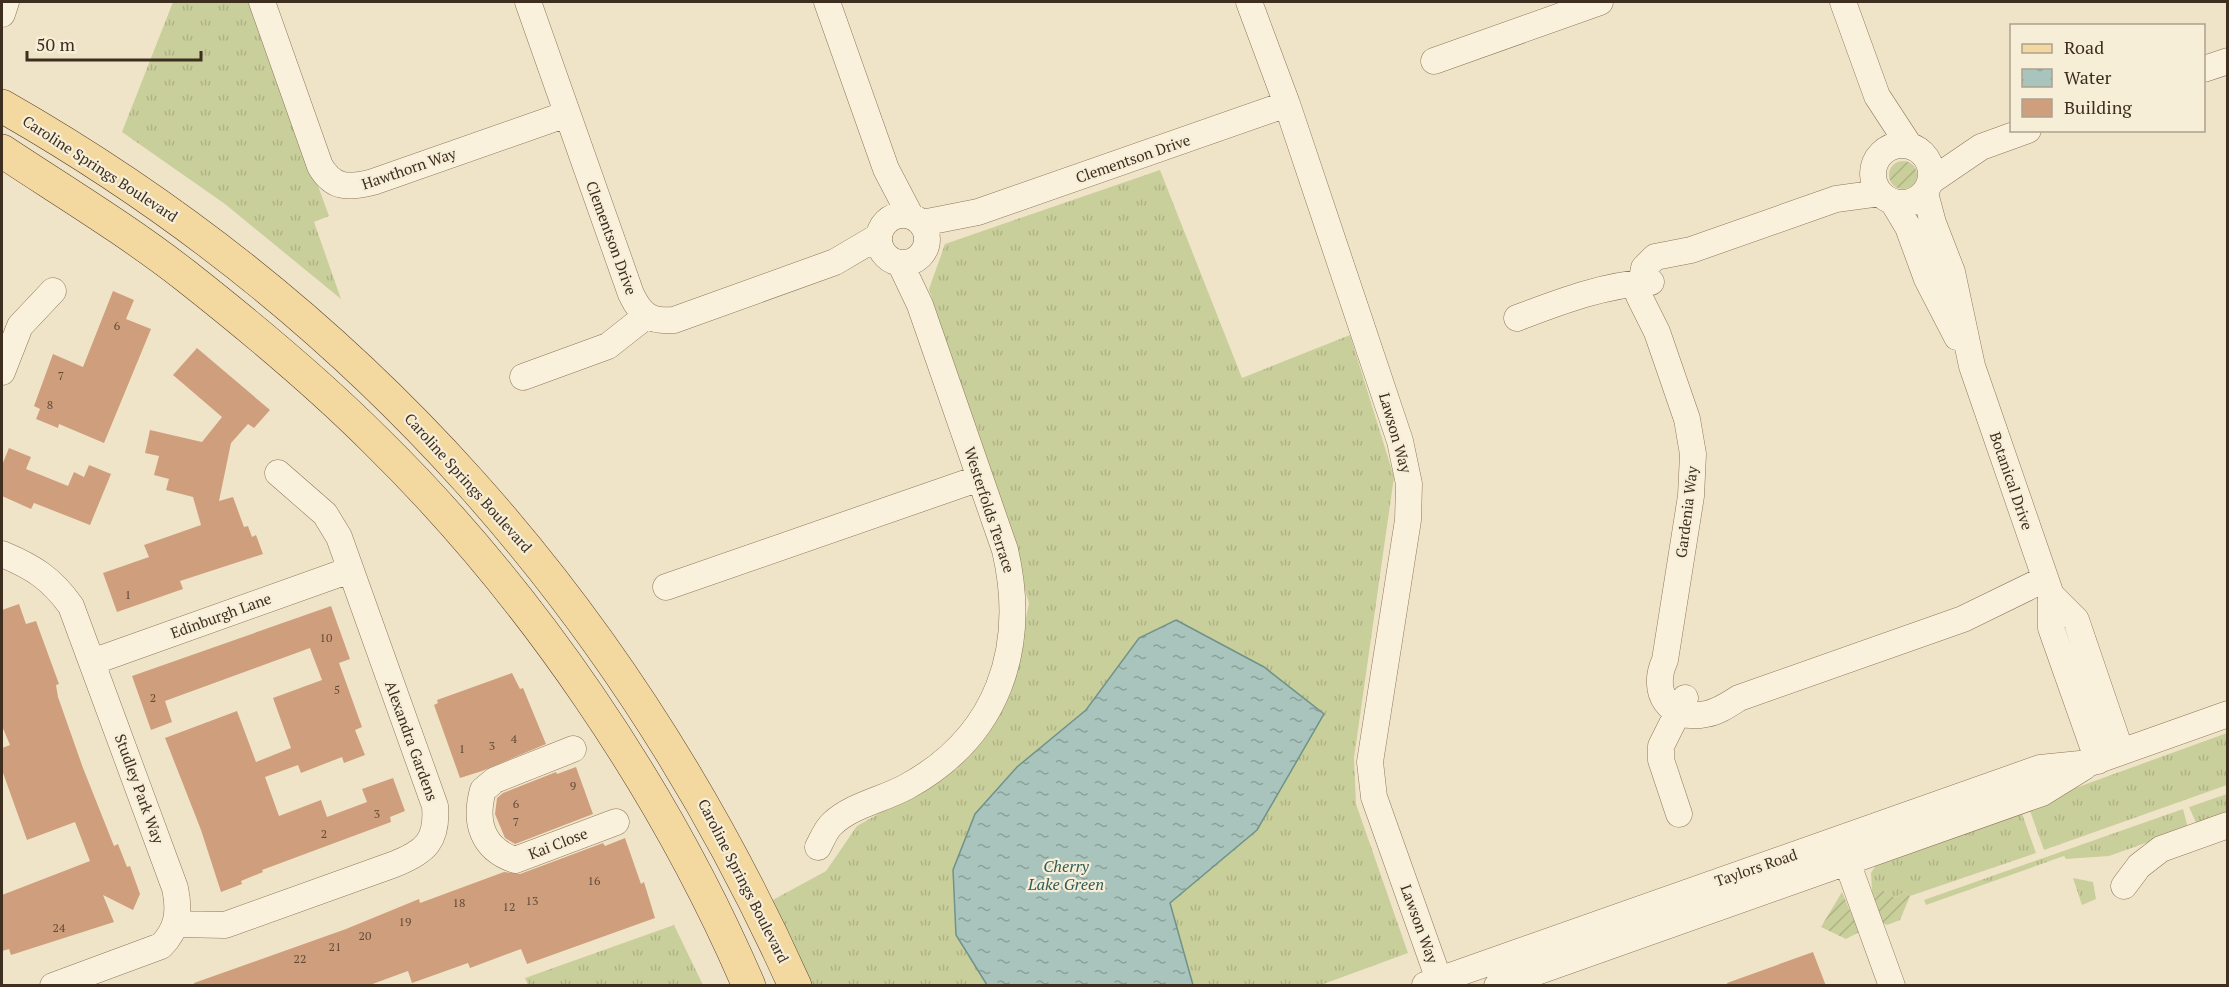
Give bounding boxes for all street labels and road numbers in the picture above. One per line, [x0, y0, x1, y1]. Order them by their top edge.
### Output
street label: Caroline Springs Boulevard [19, 110, 182, 226]
street label: Clementson Drive [1073, 129, 1193, 187]
street label: Hawthorn Way [359, 142, 459, 194]
street label: Clementson Drive [582, 178, 642, 297]
street label: Lawson Way [1375, 390, 1417, 475]
street label: Caroline Springs Boulevard [401, 408, 537, 556]
street label: Botanical Drive [1986, 429, 2038, 532]
street label: Westerfolds Terrace [960, 444, 1020, 575]
street label: Gardenia Way [1670, 464, 1702, 559]
street label: Edinburgh Lane [168, 588, 274, 643]
street label: Alexandra Gardens [381, 678, 443, 804]
street label: Studley Park Way [111, 731, 169, 847]
street label: Caroline Springs Boulevard [694, 795, 794, 966]
street label: Kai Close [525, 823, 590, 864]
street label: Taylors Road [1712, 844, 1800, 891]
street label: Lawson Way [1396, 882, 1444, 966]

